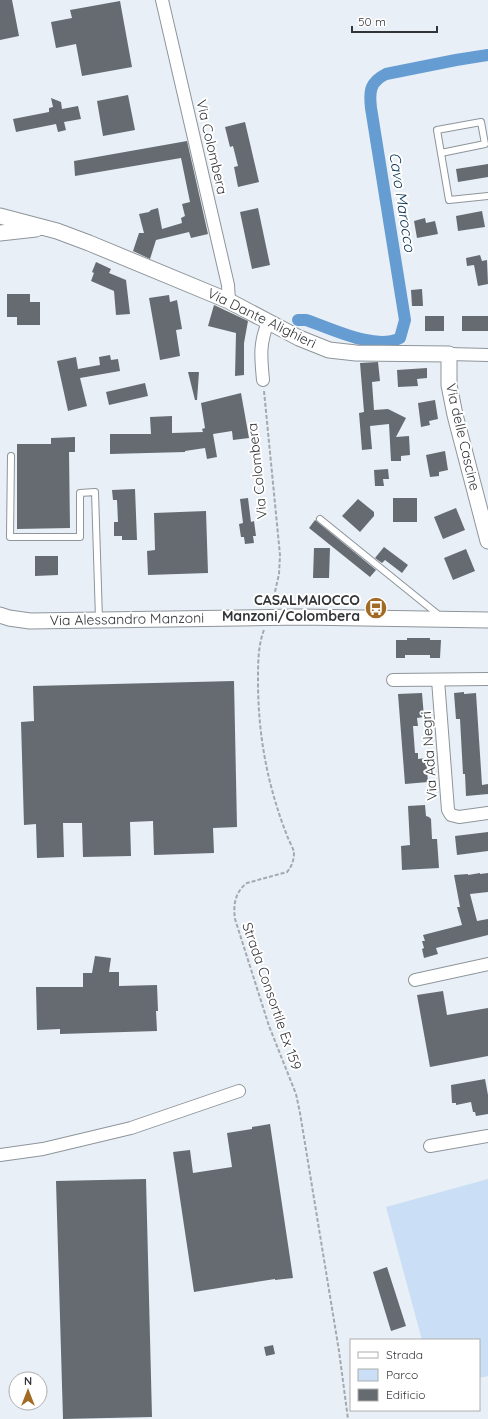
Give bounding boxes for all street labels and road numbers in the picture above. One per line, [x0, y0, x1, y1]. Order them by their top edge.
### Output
street label: Via Colombera [192, 98, 232, 196]
street label: Via Dante Alighieri [205, 284, 319, 352]
street label: Via delle Cascine [442, 382, 484, 492]
street label: Via Colombera [243, 422, 271, 520]
street label: Via Alessandro Manzoni [50, 609, 204, 629]
street label: Via Ada Negri [417, 711, 441, 801]
street label: Strada Consortile Ex 159 [238, 920, 306, 1072]

